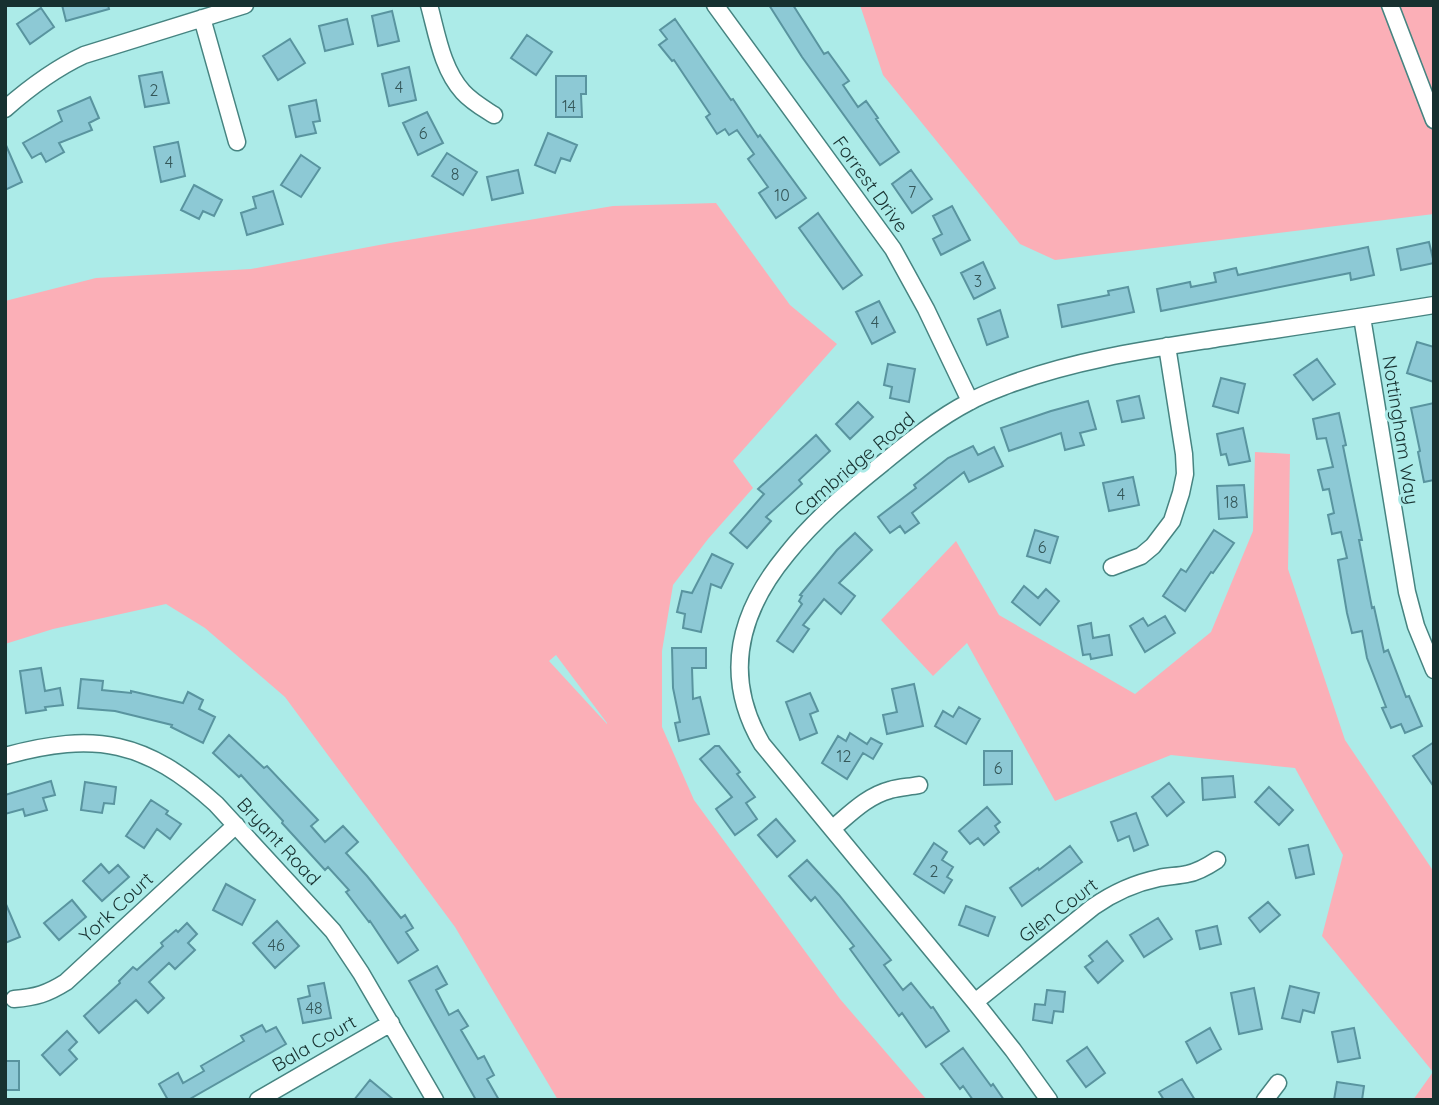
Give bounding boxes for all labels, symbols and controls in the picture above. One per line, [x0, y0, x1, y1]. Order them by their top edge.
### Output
house number: 4 [395, 77, 403, 97]
house number: 2 [150, 80, 159, 100]
house number: 14 [562, 96, 576, 116]
house number: 6 [419, 123, 428, 143]
street label: Forrest Drive [828, 131, 914, 237]
house number: 4 [165, 152, 173, 172]
house number: 8 [451, 164, 459, 184]
house number: 7 [908, 182, 916, 202]
house number: 10 [774, 185, 790, 205]
house number: 3 [974, 271, 982, 291]
house number: 4 [871, 312, 879, 332]
street label: Nottingham Way [1377, 354, 1425, 506]
street label: Cambridge Road [789, 407, 919, 521]
house number: 4 [1117, 484, 1125, 504]
house number: 18 [1224, 492, 1238, 512]
house number: 6 [1038, 537, 1047, 557]
house number: 12 [837, 746, 852, 766]
house number: 6 [994, 758, 1003, 778]
street label: Bryant Road [232, 792, 326, 890]
house number: 2 [930, 861, 939, 881]
street label: York Court [74, 867, 158, 947]
street label: Glen Court [1014, 873, 1102, 947]
house number: 46 [267, 935, 285, 955]
house number: 48 [305, 998, 323, 1018]
street label: Bala Court [268, 1009, 360, 1077]

